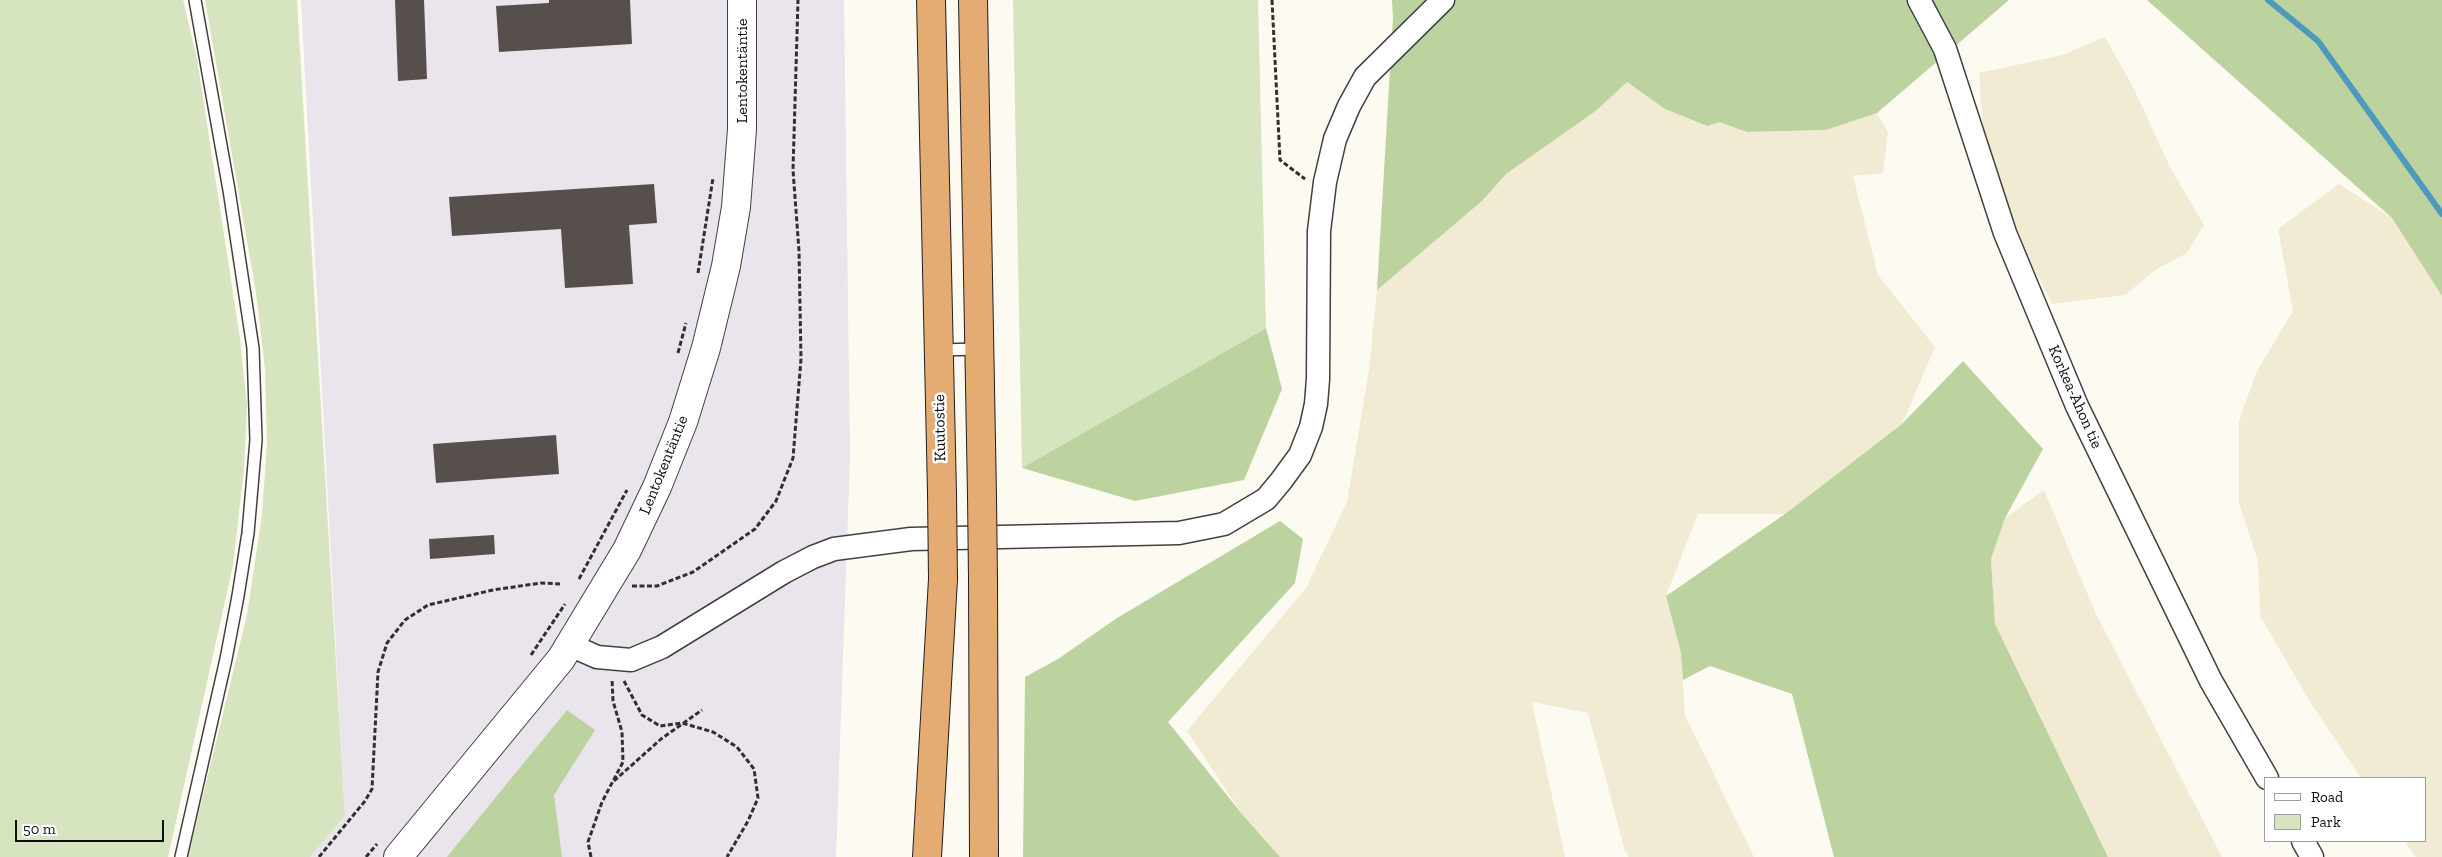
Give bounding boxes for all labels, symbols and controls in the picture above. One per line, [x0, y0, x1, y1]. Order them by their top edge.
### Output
street label: Lentokentäntie [732, 18, 752, 124]
street label: Korkea-Ahon tie [2044, 342, 2106, 452]
street label: Kuutostie [930, 394, 950, 462]
street label: Lentokentäntie [635, 413, 693, 517]
legend [2264, 777, 2427, 842]
text: Road [2311, 788, 2343, 806]
scale bar [18, 810, 166, 842]
text: Park [2311, 813, 2341, 831]
text: 50 m [23, 820, 56, 838]

